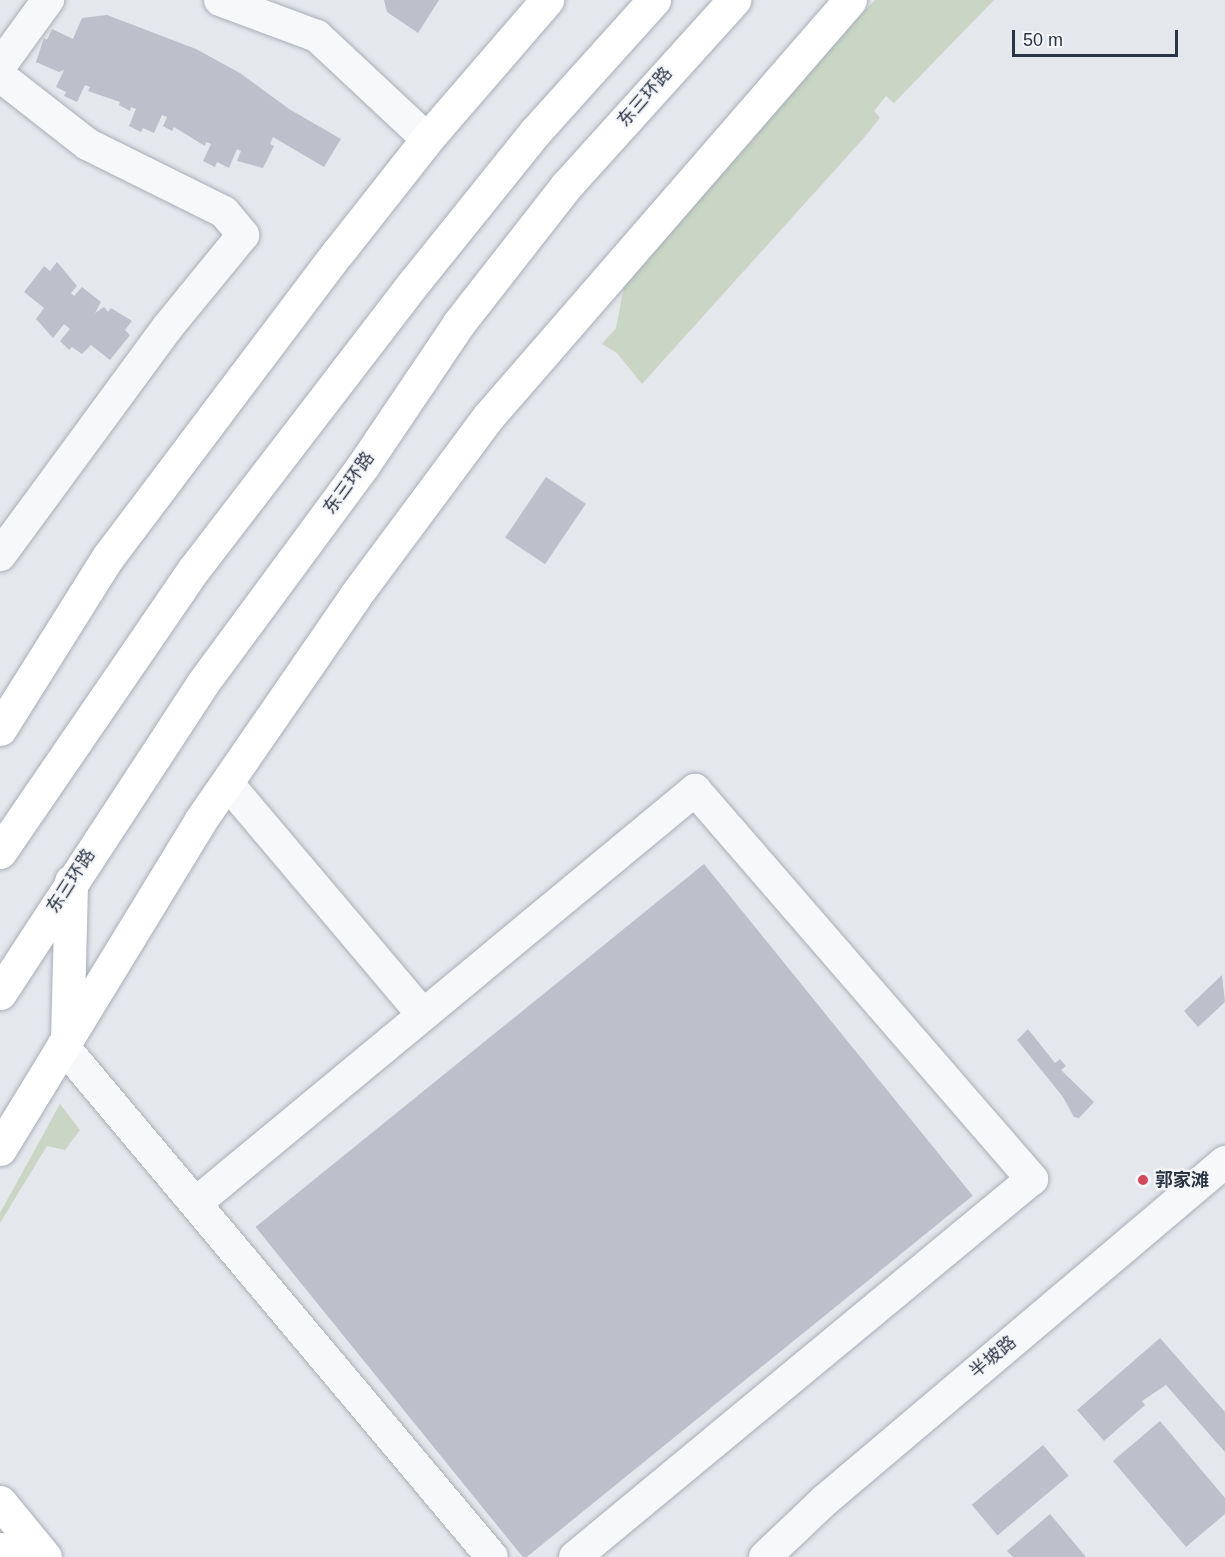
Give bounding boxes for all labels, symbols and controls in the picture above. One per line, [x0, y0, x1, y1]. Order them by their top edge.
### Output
scale bar [1015, 18, 1182, 56]
text: 50 m [1023, 30, 1063, 50]
street label: 东三环路 [613, 63, 677, 131]
street label: 东三环路 [319, 448, 379, 518]
street label: 东三环路 [42, 845, 100, 917]
place label: 郭家滩 [1155, 1169, 1209, 1191]
marker: 郭家滩 [1136, 1173, 1150, 1187]
street label: 半坡路 [965, 1331, 1021, 1383]

